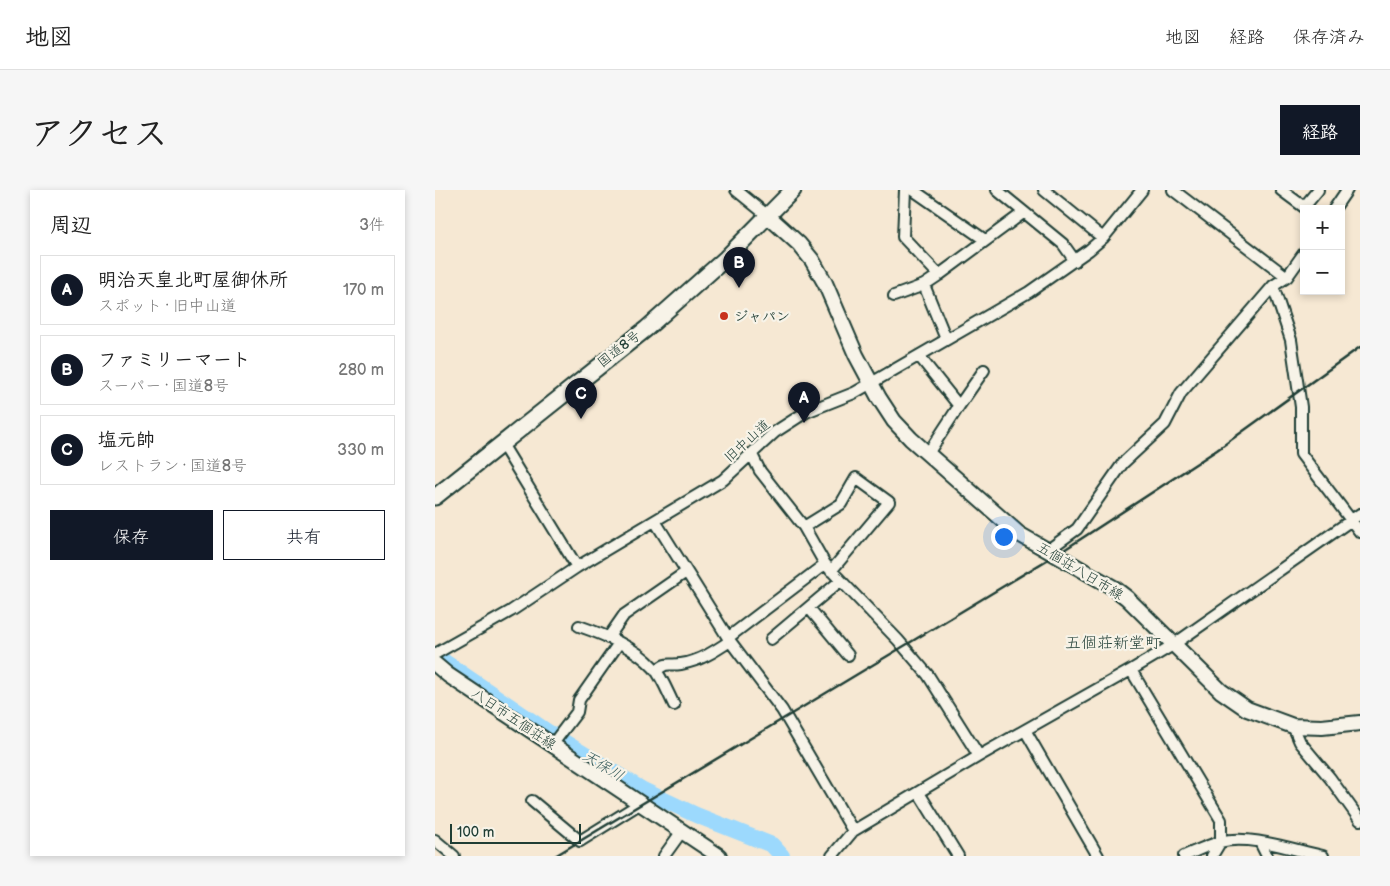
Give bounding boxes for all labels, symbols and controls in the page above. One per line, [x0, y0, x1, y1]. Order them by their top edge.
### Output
text: 地図 [25, 23, 73, 52]
text: 地図 [1165, 27, 1201, 48]
text: 経路 [1229, 27, 1265, 48]
text: 保存済み [1293, 27, 1365, 48]
button: 経路 [1280, 105, 1360, 155]
text: アクセス [30, 113, 168, 156]
map controls [1300, 205, 1345, 295]
button: + [1300, 205, 1345, 250]
text: 周辺 [50, 213, 92, 238]
text: 3件 [359, 216, 385, 235]
pin: B [723, 247, 755, 288]
button: − [1300, 250, 1345, 295]
text: 明治天皇北町屋御休所 [98, 269, 288, 292]
text: A [62, 281, 72, 300]
text: 170 m [343, 281, 384, 300]
text: スポット · 旧中山道 [98, 297, 236, 316]
place label: ジャパン [734, 308, 790, 325]
marker: ジャパン [718, 310, 730, 322]
street label: 国道8号 [594, 327, 644, 371]
text: ファミリーマート [98, 349, 251, 372]
text: B [61, 361, 73, 380]
text: 280 m [338, 361, 384, 380]
text: スーパー · 国道8号 [98, 377, 229, 396]
pin: C [565, 378, 597, 419]
pin: A [788, 382, 820, 423]
street label: 旧中山道 [721, 416, 773, 466]
text: 塩元帥 [98, 429, 155, 452]
text: C [61, 441, 73, 460]
text: 330 m [337, 441, 384, 460]
text: レストラン · 国道8号 [98, 457, 247, 476]
button: 保存 [50, 510, 213, 560]
button: 共有 [223, 510, 385, 560]
your location [991, 524, 1017, 550]
street label: 五個荘八日市線 [1034, 538, 1126, 604]
district label: 五個荘新堂町 [1065, 634, 1161, 653]
street label: 八日市五個荘線 [469, 685, 559, 753]
water label: 天保川 [579, 746, 627, 786]
scale bar [450, 821, 581, 844]
text: 100 m [457, 824, 494, 841]

